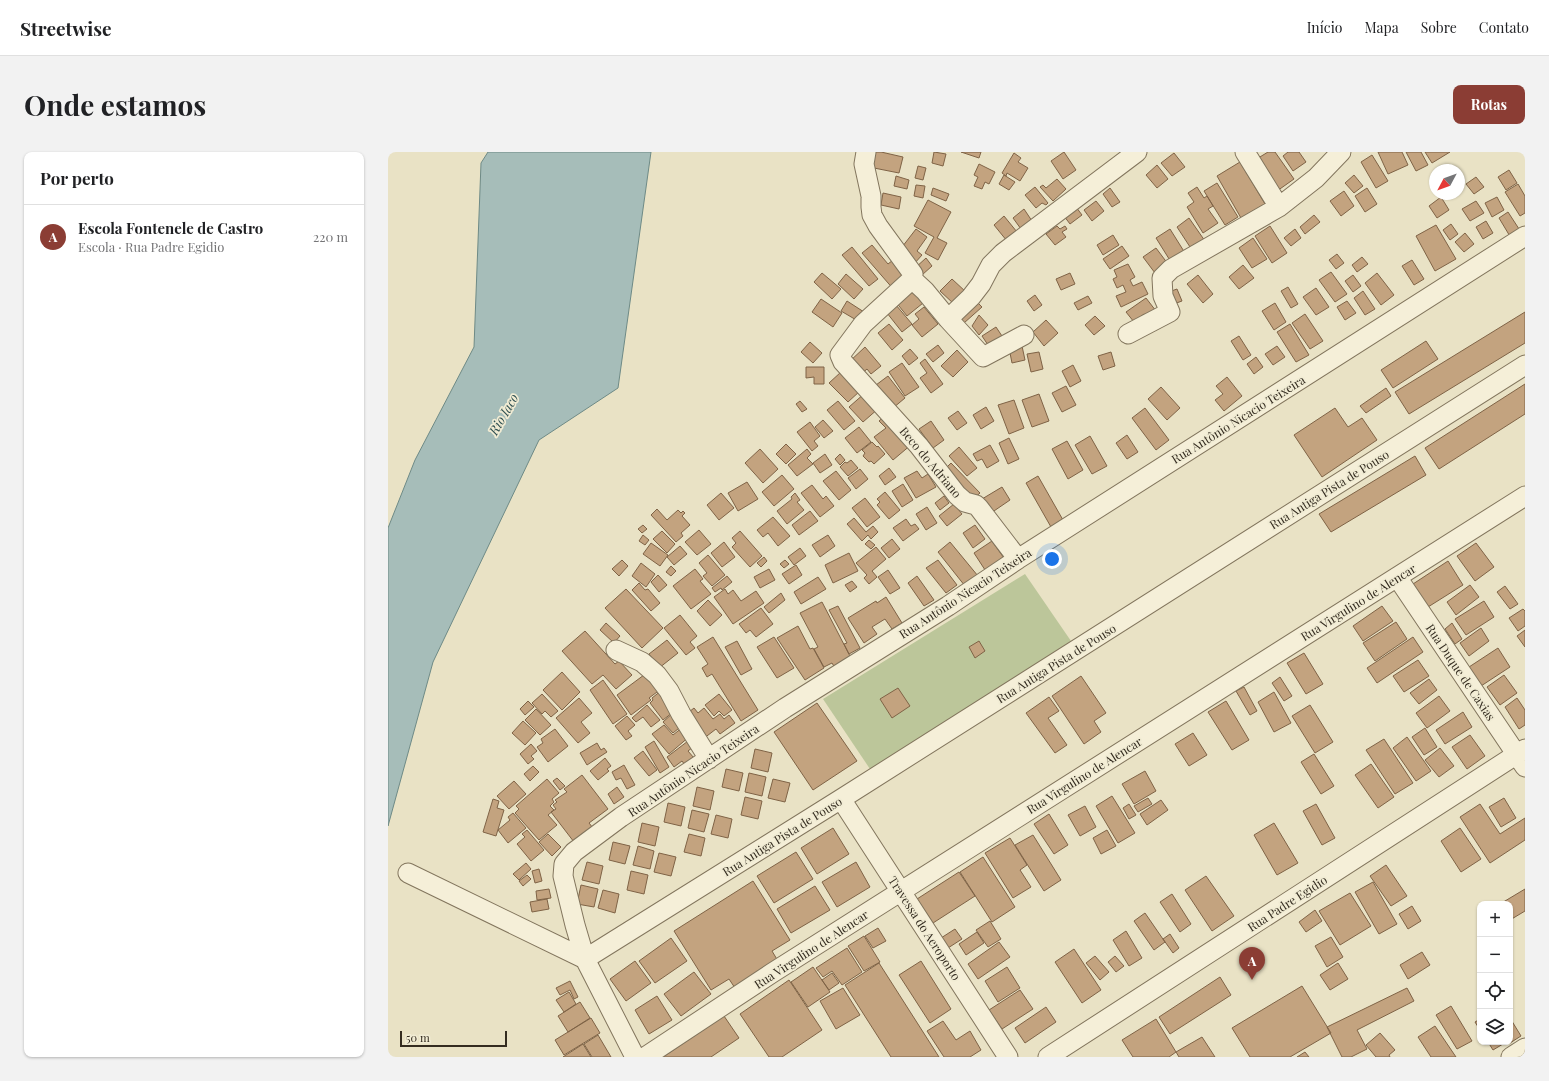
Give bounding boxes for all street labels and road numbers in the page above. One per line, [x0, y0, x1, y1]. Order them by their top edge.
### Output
street label: Rua Antônio Nicacio Teixeira [1168, 371, 1308, 467]
street label: Beco do Adriano [897, 423, 966, 501]
street label: Rua Antiga Pista de Pouso [1266, 445, 1392, 532]
street label: Rua Antônio Nicacio Teixeira [896, 544, 1034, 642]
street label: Rua Virgulino de Alencar [1297, 560, 1419, 644]
street label: Rua Antiga Pista de Pouso [993, 619, 1119, 706]
street label: Rua Duque de Caxias [1423, 621, 1499, 723]
street label: Rua Antônio Nicacio Teixeira [624, 720, 762, 820]
street label: Rua Virgulino de Alencar [1023, 733, 1145, 817]
street label: Rua Antiga Pista de Pouso [719, 792, 845, 879]
street label: Rua Padre Egidio [1244, 871, 1330, 935]
street label: Travessa do Aeroporto [885, 873, 965, 984]
street label: Rua Virgulino de Alencar [751, 906, 872, 992]

